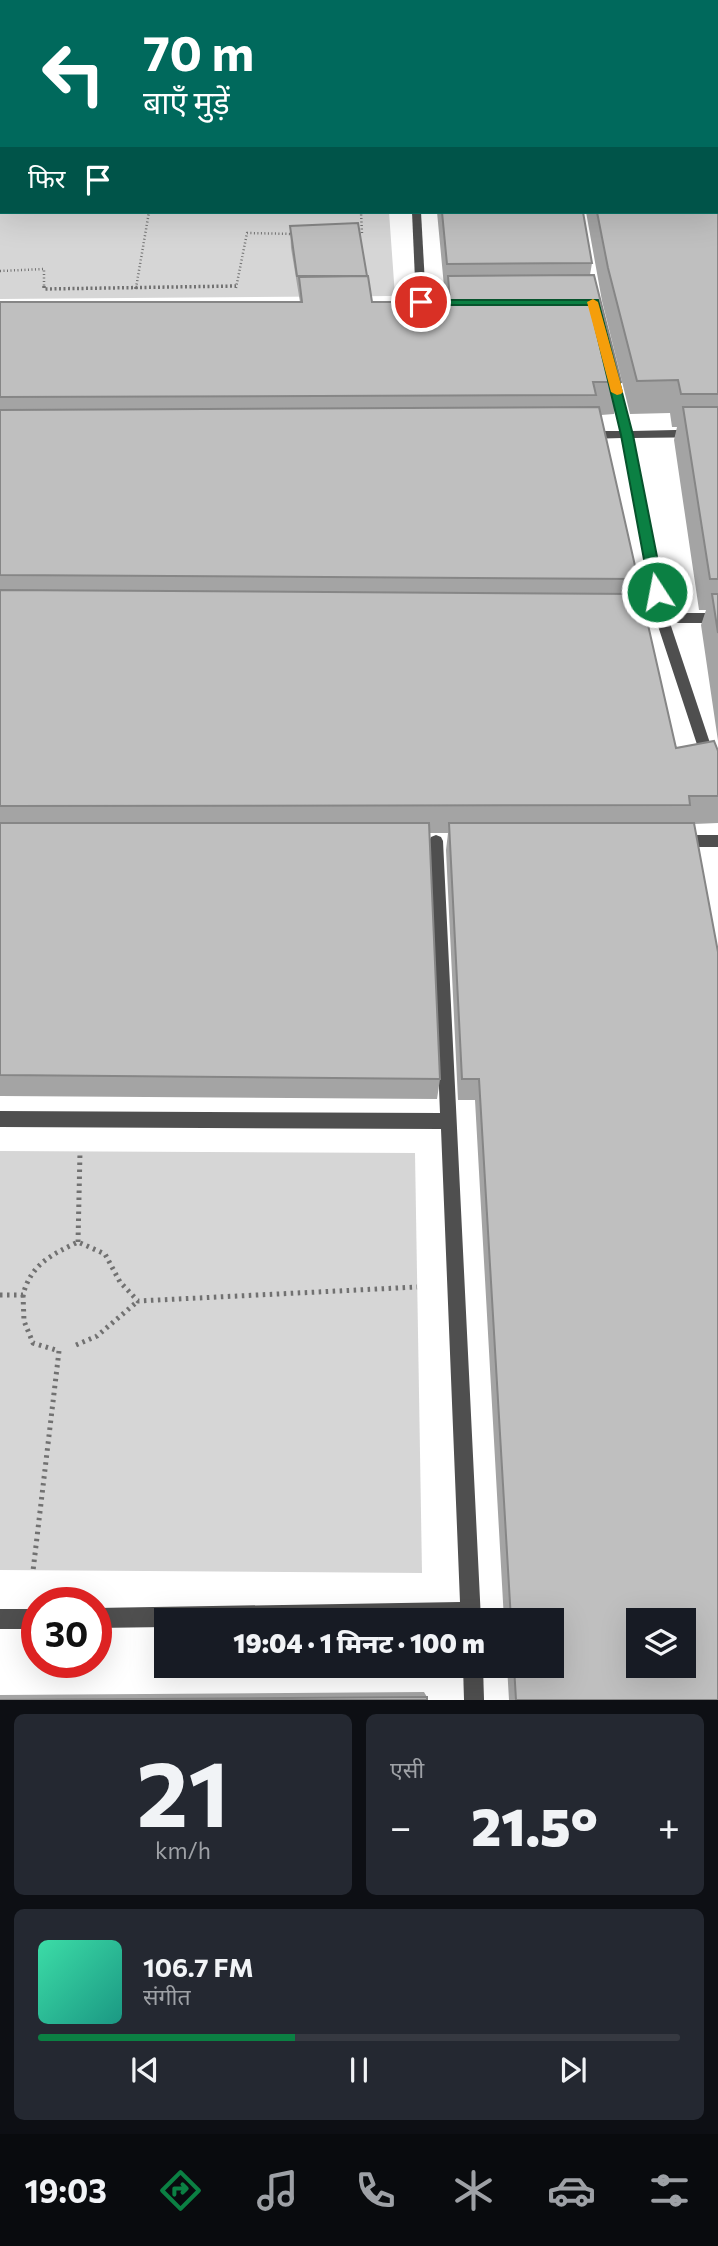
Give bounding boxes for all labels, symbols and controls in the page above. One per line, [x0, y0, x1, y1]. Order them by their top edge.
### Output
text: 70 m [143, 21, 254, 81]
icon: left [28, 28, 119, 119]
text: बाएँ मुड़ें [143, 81, 230, 121]
icon: arrive [79, 161, 117, 199]
text: फिर [28, 162, 65, 193]
pin [391, 272, 451, 332]
icon: arrive [402, 283, 440, 321]
position arrow [620, 555, 694, 629]
speed limit sign: 30 [21, 1587, 112, 1678]
map controls [626, 1608, 696, 1678]
button: layers [626, 1608, 696, 1678]
text: 19:04 · 1 मिनट · 100 m [233, 1627, 485, 1658]
text: 21 [137, 1734, 229, 1846]
text: एसी [390, 1755, 424, 1783]
text: 21.5° [471, 1793, 598, 1857]
text: − [390, 1802, 412, 1849]
text: + [658, 1802, 680, 1849]
text: km/h [155, 1836, 211, 1864]
text: 106.7 FM [143, 1951, 254, 1982]
text: संगीत [143, 1982, 191, 2010]
icon: previous [126, 2051, 164, 2089]
icon: pause [340, 2051, 378, 2089]
icon: next [554, 2051, 592, 2089]
icon: directions [156, 2166, 205, 2215]
icon: music [253, 2166, 302, 2215]
icon: phone [351, 2166, 400, 2215]
icon: climate [449, 2166, 498, 2215]
icon: car [547, 2166, 596, 2215]
icon: filters [645, 2166, 694, 2215]
text: 19:03 [24, 2170, 107, 2210]

